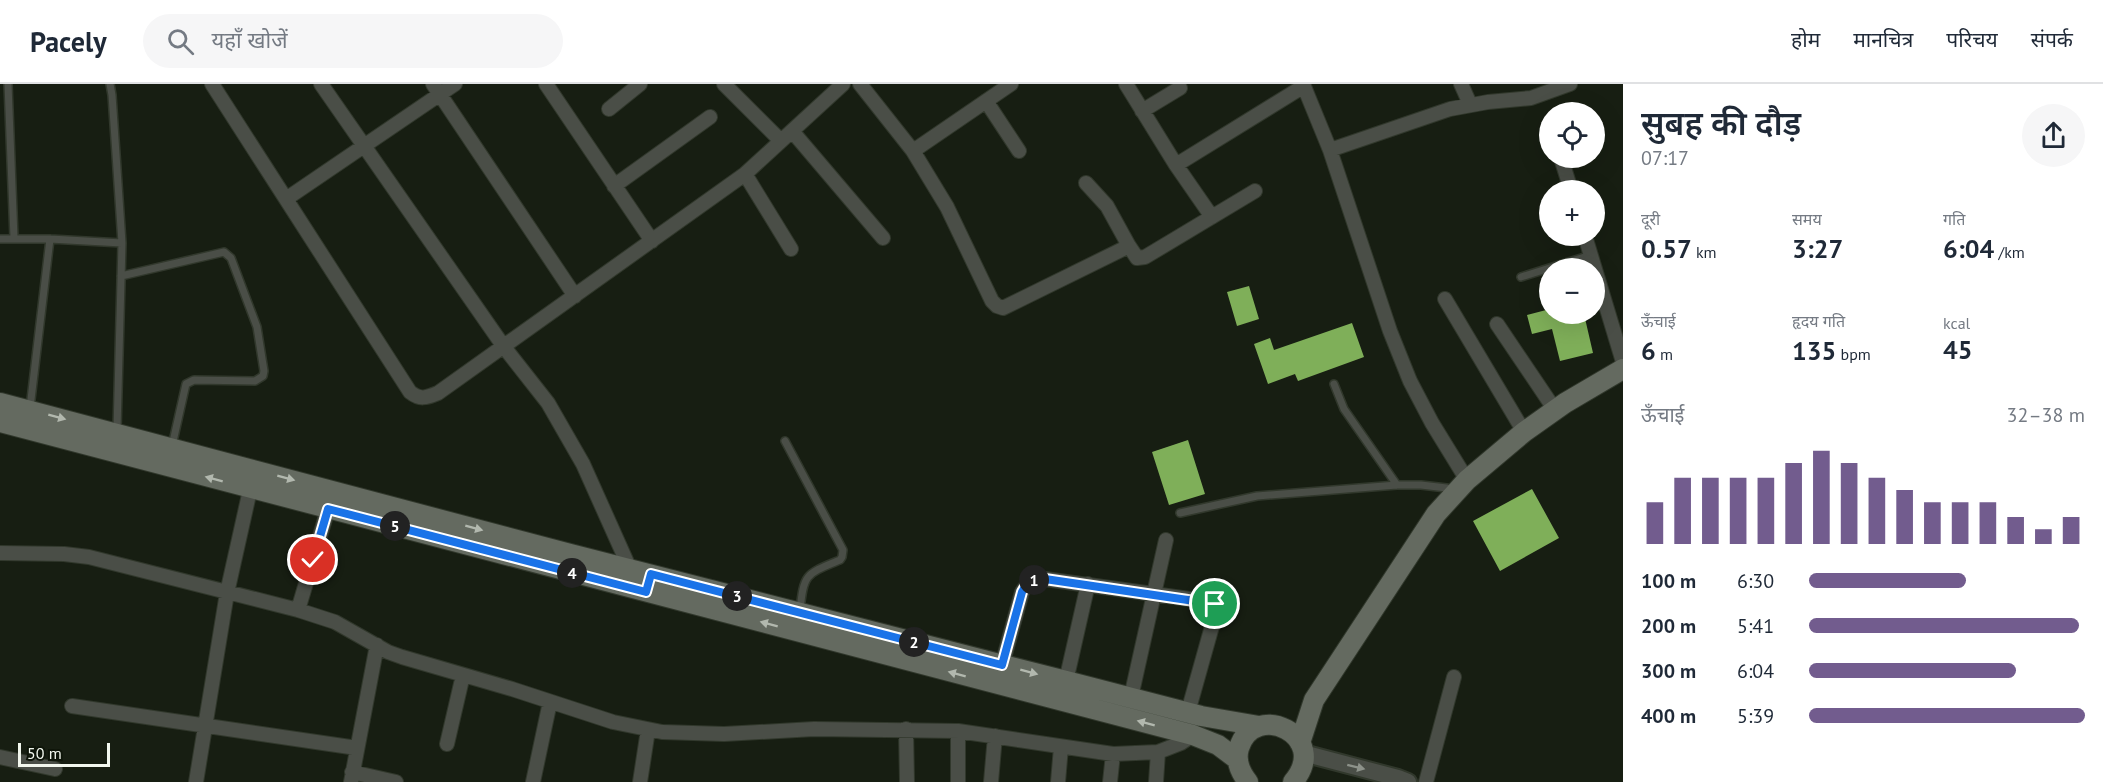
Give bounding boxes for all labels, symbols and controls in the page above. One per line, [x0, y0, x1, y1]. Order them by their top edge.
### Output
search box [143, 14, 563, 68]
text: Pacely [30, 23, 107, 60]
icon: search [164, 25, 197, 58]
text: यहाँ खोजें [212, 26, 288, 54]
text: होम [1791, 26, 1820, 53]
text: मानचित्र [1853, 26, 1913, 53]
text: परिचय [1946, 26, 1998, 53]
text: संपर्क [2031, 26, 2073, 53]
text: सुबह की दौड़ [1641, 101, 1801, 144]
map controls [1539, 102, 1605, 324]
button: locate [1539, 102, 1605, 168]
button: share [2022, 104, 2085, 167]
text: 07:17 [1641, 145, 1689, 171]
button: + [1539, 180, 1605, 246]
text: दूरी [1641, 209, 1660, 229]
text: समय [1792, 209, 1822, 229]
text: गति [1943, 209, 1965, 229]
text: 0.57 [1641, 232, 1692, 265]
text: 3:27 [1792, 232, 1843, 265]
text: 6:04 [1943, 232, 1994, 265]
text: km [1692, 242, 1717, 262]
text: /km [1994, 242, 2025, 262]
button: − [1539, 258, 1605, 324]
text: ऊँचाई [1641, 311, 1676, 331]
text: हृदय गति [1792, 311, 1845, 331]
text: kcal [1943, 313, 1970, 333]
text: 45 [1943, 333, 1972, 366]
text: 6 [1641, 334, 1656, 367]
text: 135 [1792, 334, 1836, 367]
text: m [1656, 344, 1673, 364]
text: bpm [1836, 344, 1871, 364]
text: ऊँचाई [1641, 402, 1684, 428]
text: 32–38 m [2007, 402, 2085, 428]
one-way arrow [47, 413, 66, 423]
one-way arrow [205, 473, 224, 483]
one-way arrow [276, 474, 295, 484]
pin: 5 [380, 511, 410, 541]
text: 5 [390, 516, 400, 536]
one-way arrow [465, 524, 483, 534]
pin [287, 534, 338, 585]
icon: check [296, 543, 329, 576]
pin: 4 [557, 558, 587, 588]
text: 4 [567, 563, 577, 583]
pin: 1 [1019, 565, 1049, 595]
text: 100 m [1641, 568, 1696, 594]
text: 6:30 [1737, 568, 1774, 594]
text: 1 [1029, 570, 1039, 590]
pin [1189, 578, 1240, 629]
pin: 3 [722, 581, 752, 611]
text: 3 [732, 586, 742, 606]
icon: arrive [1198, 587, 1231, 620]
text: 200 m [1641, 613, 1696, 639]
text: 5:41 [1737, 613, 1774, 639]
one-way arrow [759, 619, 778, 629]
pin: 2 [899, 627, 929, 657]
text: 2 [909, 632, 919, 652]
text: 300 m [1641, 658, 1696, 684]
text: 6:04 [1737, 658, 1774, 684]
one-way arrow [1020, 667, 1038, 677]
one-way arrow [948, 668, 966, 678]
text: 400 m [1641, 703, 1696, 729]
text: 5:39 [1737, 703, 1774, 729]
one-way arrow [1137, 717, 1155, 727]
scale bar [18, 740, 110, 768]
text: 50 m [27, 743, 62, 763]
one-way arrow [1347, 762, 1365, 772]

